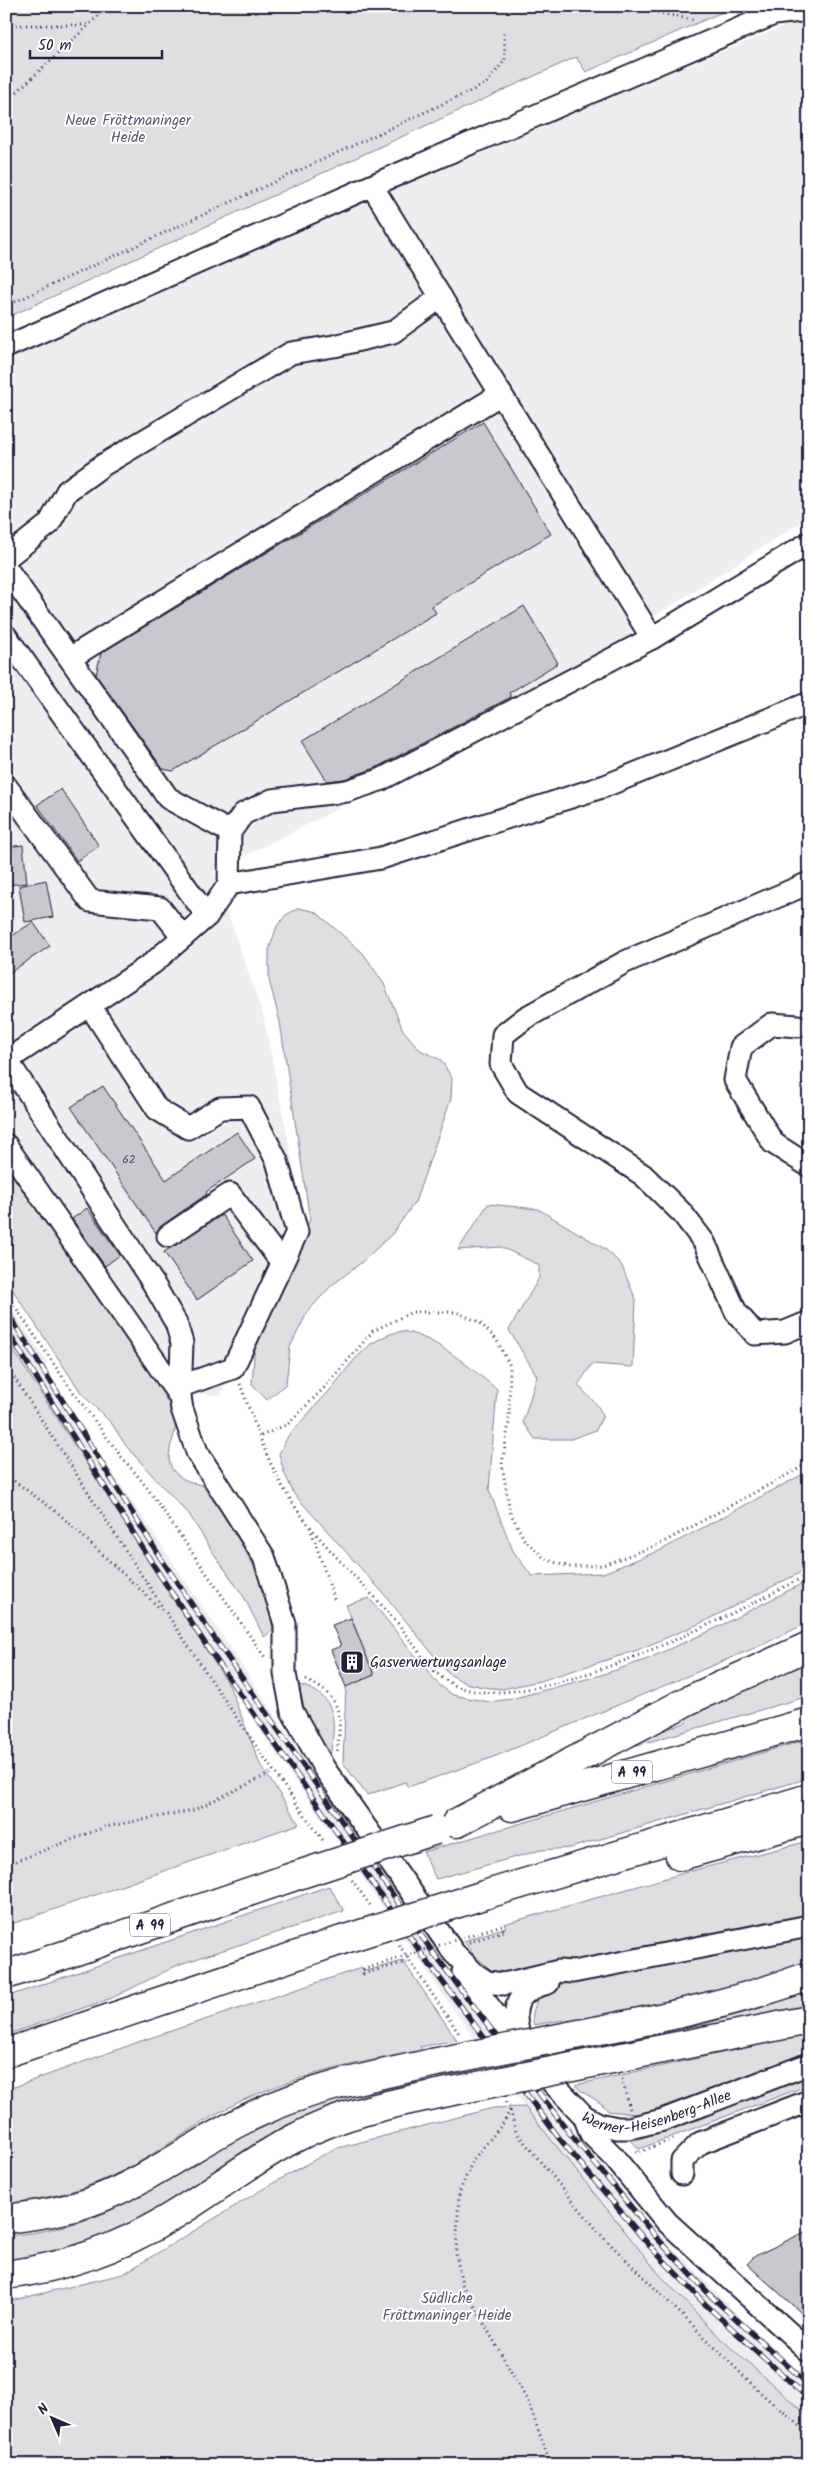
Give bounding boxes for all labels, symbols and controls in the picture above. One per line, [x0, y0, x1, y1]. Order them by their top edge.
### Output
scale bar [30, 28, 162, 60]
text: 50 m [38, 34, 72, 58]
park label: Neue Fröttmaninger Heide [65, 109, 192, 150]
house number: 62 [122, 1150, 136, 1169]
building icon: Gasverwertungsanlage [339, 1649, 365, 1675]
place label: Gasverwertungsanlage [370, 1651, 507, 1675]
road number: A 99 [612, 1760, 652, 1784]
road number: A 99 [130, 1914, 170, 1936]
street label: Werner-Heisenberg-Allee [577, 2084, 735, 2141]
park label: Südliche Fröttmaninger Heide [382, 2287, 512, 2328]
north arrow [28, 2394, 78, 2444]
text: N [33, 2398, 55, 2420]

